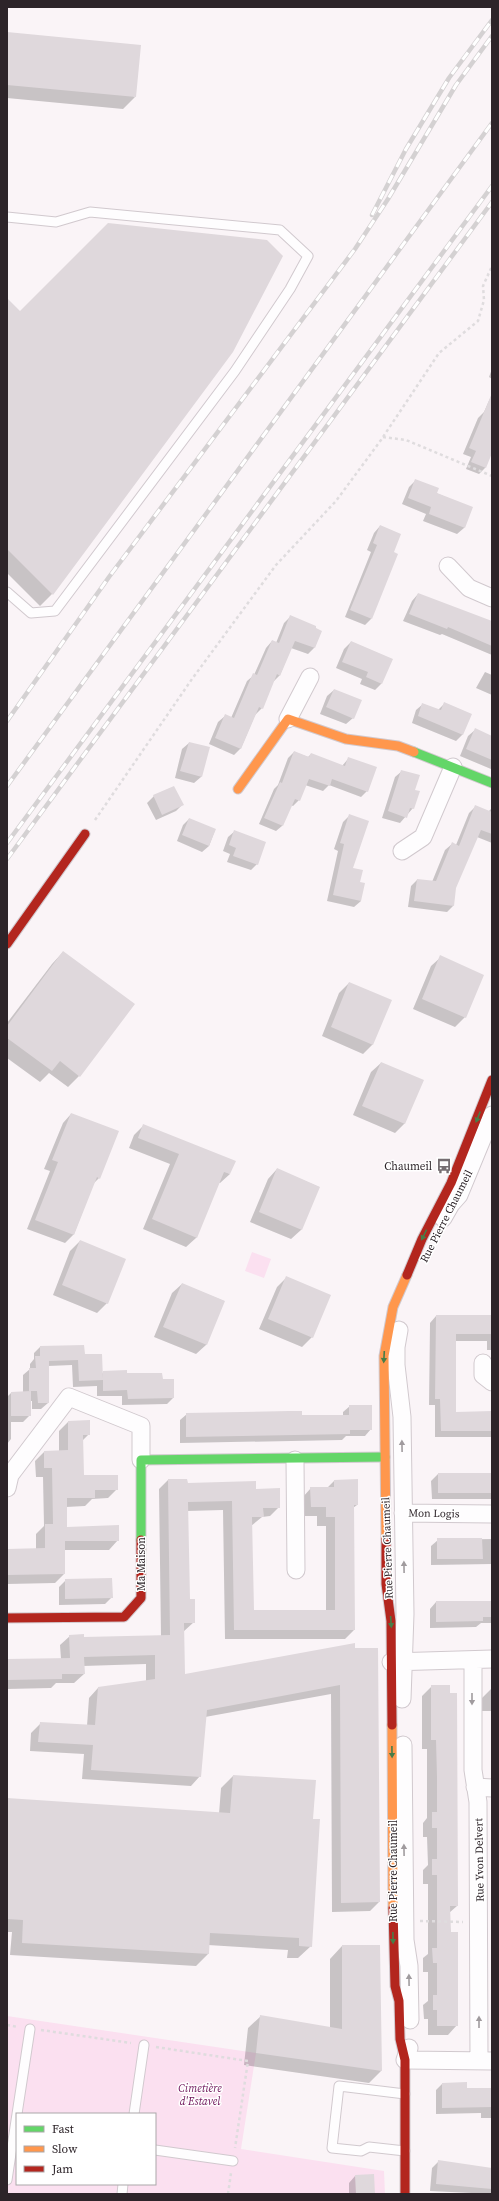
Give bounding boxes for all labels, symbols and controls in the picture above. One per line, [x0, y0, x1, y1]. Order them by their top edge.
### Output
one-way arrow [475, 1111, 481, 1123]
bus stop icon: Chaumeil [435, 1157, 453, 1175]
place label: Chaumeil [384, 1159, 432, 1174]
street label: Rue Pierre Chaumeil [417, 1167, 476, 1265]
one-way arrow [421, 1229, 427, 1240]
one-way arrow [381, 1351, 388, 1363]
one-way arrow [399, 1439, 405, 1452]
street label: Rue Pierre Chaumeil [378, 1497, 397, 1599]
street label: Mon Logis [408, 1506, 460, 1521]
street label: Ma Maison [134, 1537, 149, 1591]
one-way arrow [401, 1560, 407, 1573]
one-way arrow [387, 1616, 394, 1628]
one-way arrow [469, 1693, 476, 1705]
one-way arrow [388, 1746, 395, 1758]
street label: Rue Yvon Delvert [471, 1818, 488, 1902]
street label: Rue Pierre Chaumeil [386, 1820, 401, 1922]
one-way arrow [401, 1843, 407, 1856]
one-way arrow [390, 1932, 396, 1945]
one-way arrow [406, 1974, 413, 1986]
one-way arrow [475, 2016, 482, 2028]
park label: Cimetière d'Estavel [178, 2081, 222, 2109]
legend [16, 2113, 156, 2185]
text: Fast [52, 2121, 74, 2137]
text: Slow [52, 2141, 78, 2157]
text: Jam [51, 2161, 73, 2177]

